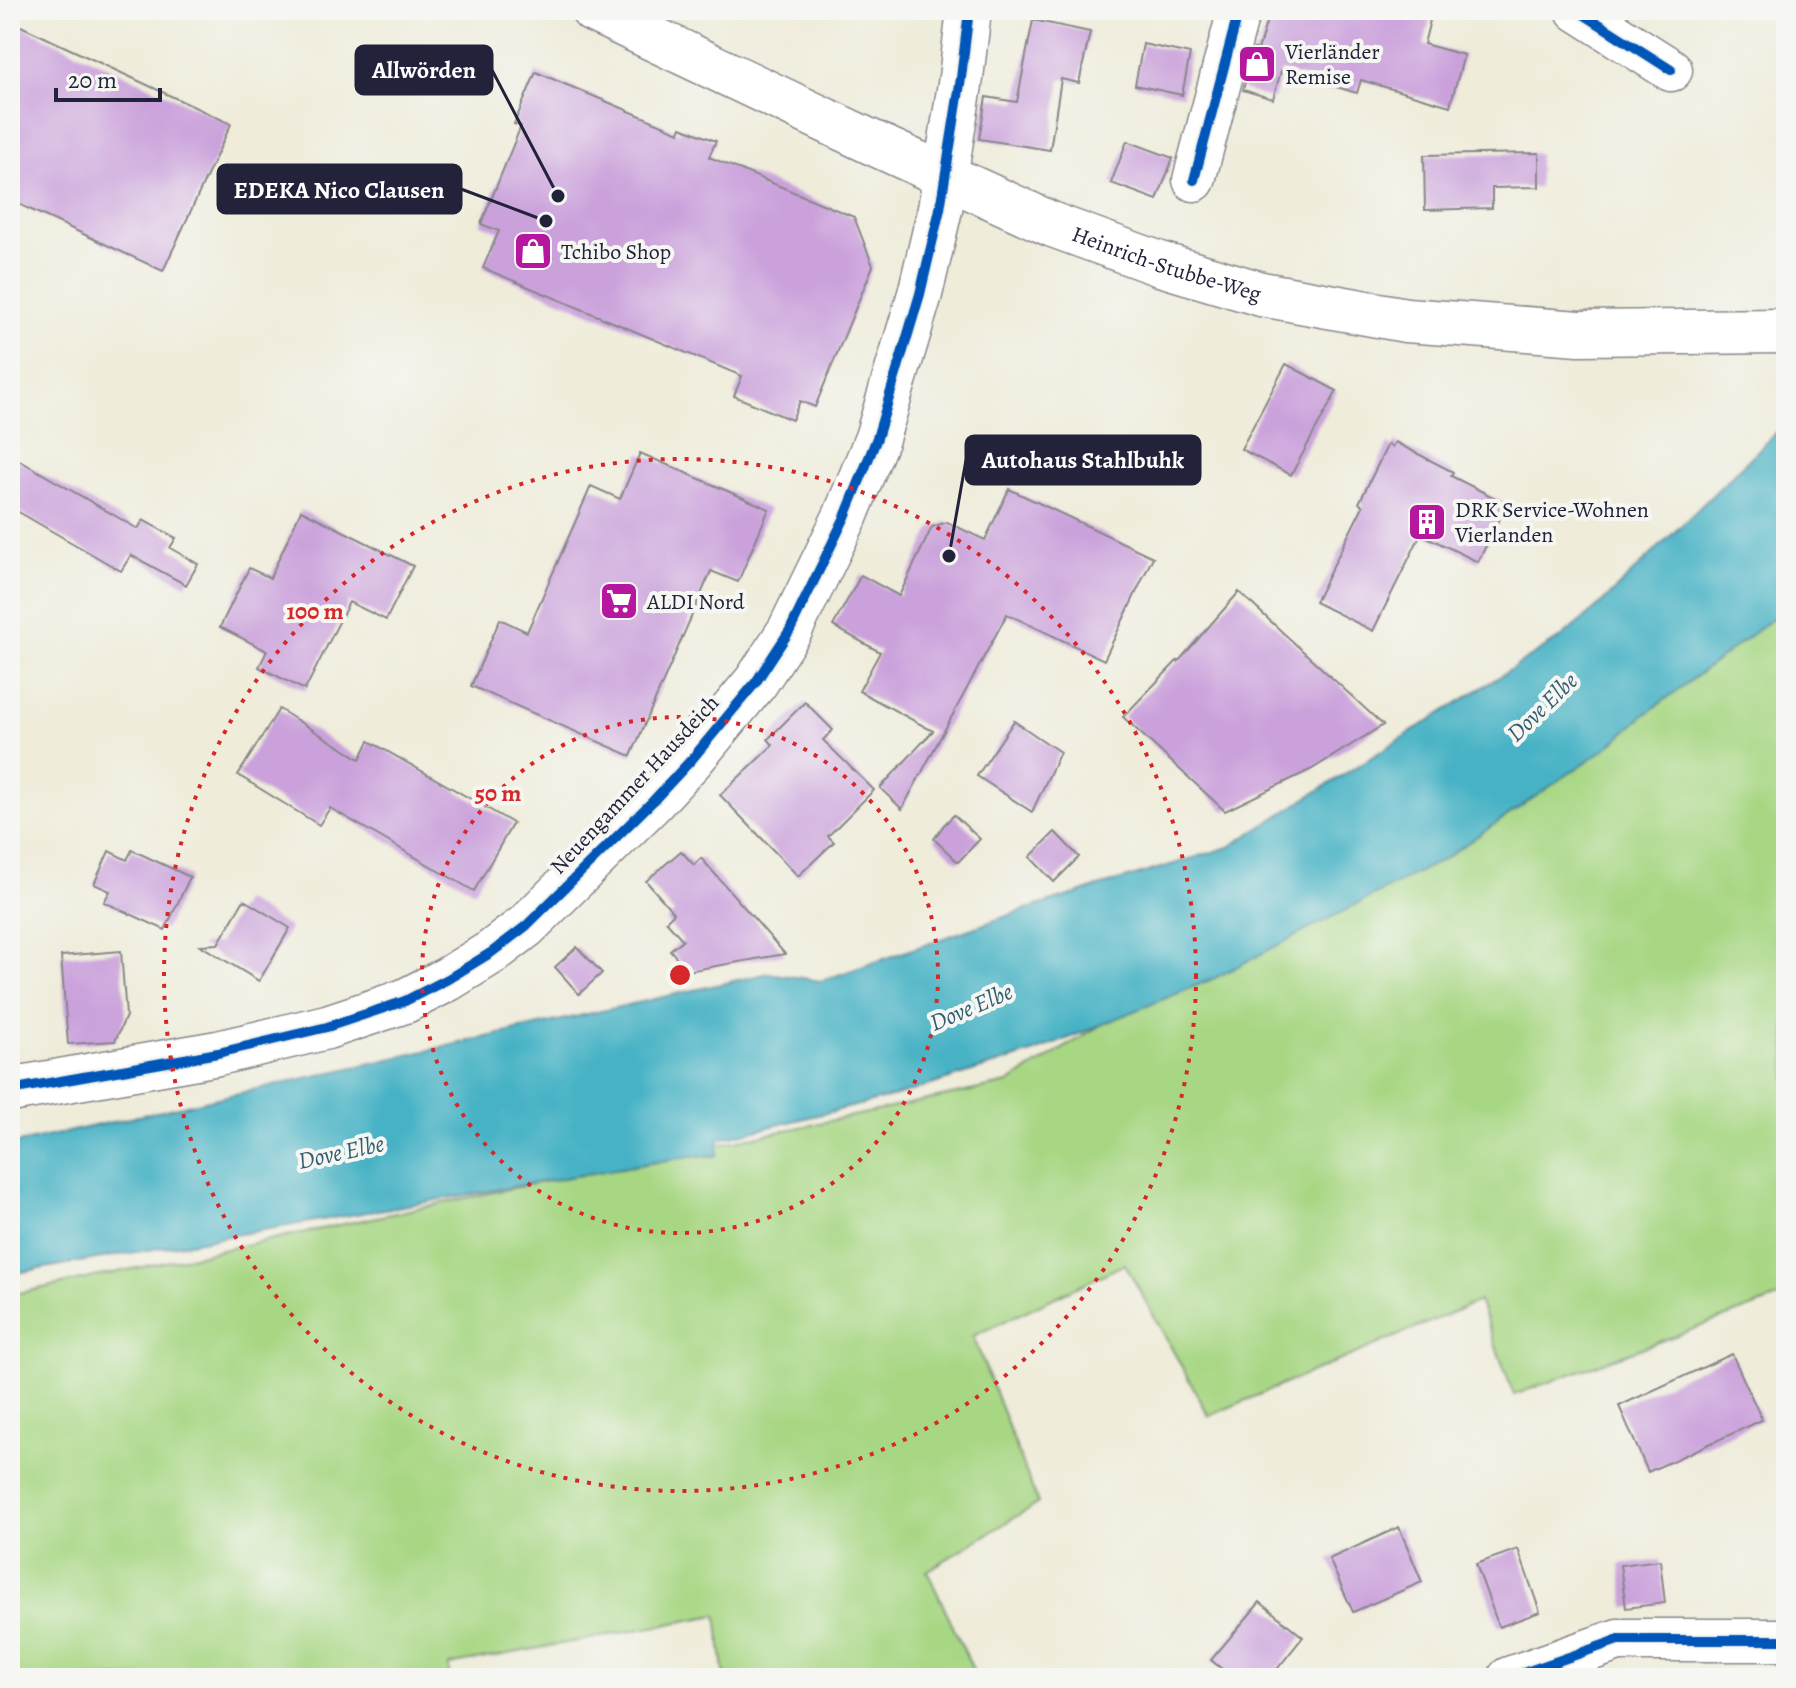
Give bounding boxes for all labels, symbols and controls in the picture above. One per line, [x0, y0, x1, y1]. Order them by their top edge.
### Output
place label: Vierländer Remise [1284, 37, 1380, 92]
shop icon: Vierländer Remise [1236, 43, 1278, 85]
callout: Allwörden [356, 46, 492, 94]
scale bar [56, 52, 160, 102]
text: Allwörden [371, 54, 477, 86]
text: 20 m [68, 64, 117, 96]
callout: EDEKA Nico Clausen [218, 165, 461, 213]
text: EDEKA Nico Clausen [233, 174, 445, 206]
street label: Heinrich-Stubbe-Weg [1068, 219, 1265, 309]
shop icon: Tchibo Shop [512, 230, 554, 272]
place label: Tchibo Shop [561, 237, 671, 267]
callout: Autohaus Stahlbuhk [966, 436, 1200, 484]
text: Autohaus Stahlbuhk [981, 444, 1185, 476]
place label: DRK Service-Wohnen Vierlanden [1454, 495, 1649, 550]
building icon: DRK Service-Wohnen Vierlanden [1406, 501, 1448, 543]
supermarket icon: ALDI Nord [598, 580, 640, 622]
place label: ALDI Nord [646, 587, 745, 617]
text: 100 m [286, 595, 344, 627]
water label: Dove Elbe [1500, 665, 1585, 749]
street label: Neuengammer Hausdeich [543, 688, 726, 881]
text: 50 m [475, 777, 521, 809]
centre of rings [666, 961, 694, 989]
water label: Dove Elbe [925, 975, 1018, 1039]
water label: Dove Elbe [295, 1127, 387, 1177]

